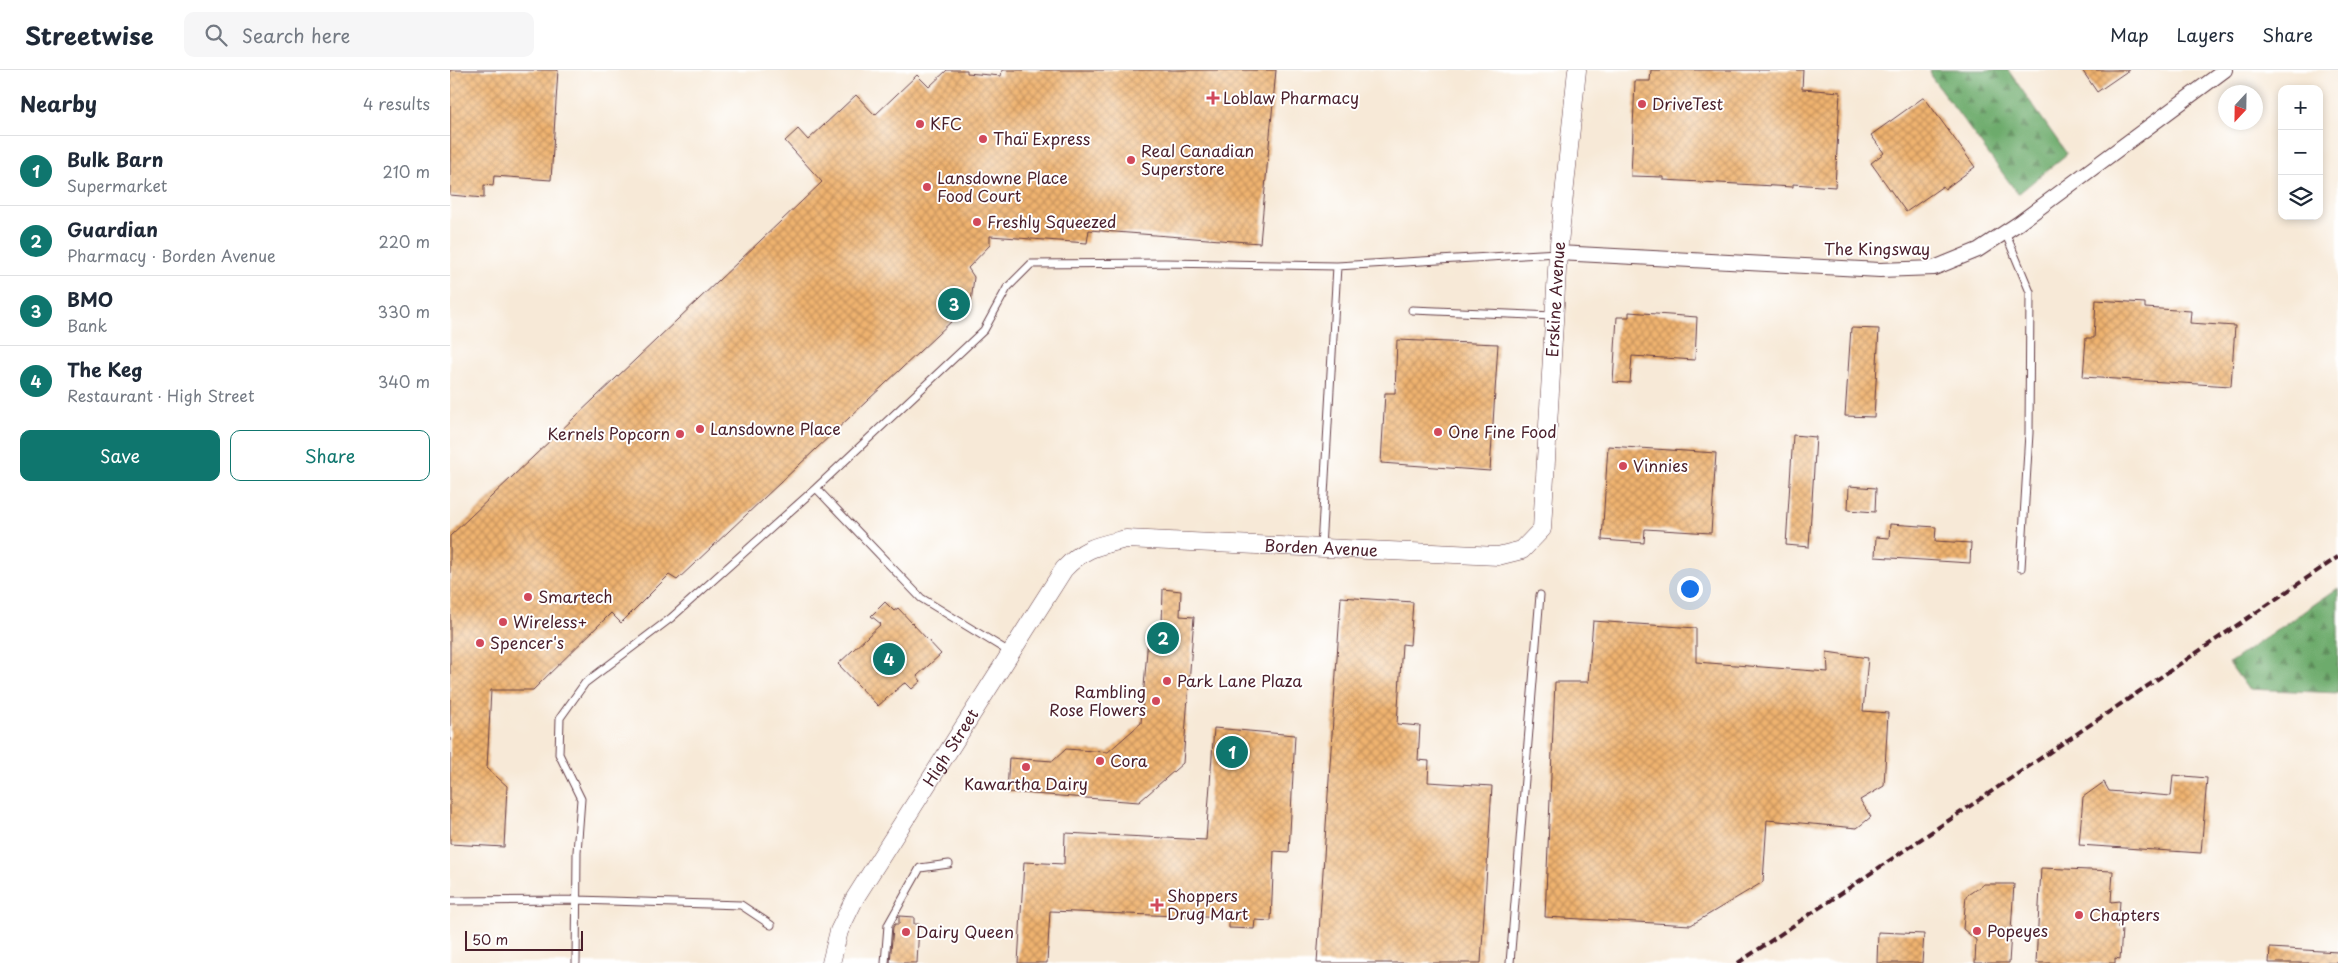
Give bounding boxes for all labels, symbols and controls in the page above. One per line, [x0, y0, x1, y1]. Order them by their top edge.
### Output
search box [184, 12, 534, 57]
text: Streetwise [25, 17, 154, 53]
icon: search [202, 21, 230, 49]
text: Search here [242, 21, 350, 49]
text: Map [2110, 21, 2149, 48]
text: Layers [2177, 21, 2234, 48]
text: Share [2262, 21, 2313, 48]
place label: Loblaw Pharmacy [1223, 85, 1359, 109]
north arrow [2218, 85, 2263, 130]
map controls [2278, 85, 2323, 220]
button: + [2278, 85, 2323, 130]
text: Nearby [20, 87, 97, 119]
text: 4 results [363, 91, 430, 115]
place label: DriveTest [1652, 91, 1723, 115]
marker: Loblaw Pharmacy [1207, 92, 1219, 104]
marker: DriveTest [1636, 98, 1648, 110]
place label: KFC [930, 111, 962, 135]
marker: KFC [914, 118, 926, 130]
place label: Thaï Express [993, 126, 1090, 150]
button: − [2278, 130, 2323, 175]
marker: Thaï Express [977, 133, 989, 145]
place label: Real Canadian Superstore [1141, 138, 1254, 180]
text: Bulk Barn [67, 145, 163, 173]
marker: Real Canadian Superstore [1125, 154, 1137, 166]
text: 1 [32, 159, 40, 183]
text: 210 m [382, 159, 430, 183]
place label: Lansdowne Place Food Court [937, 165, 1068, 207]
text: Supermarket [67, 173, 167, 197]
button: layers [2278, 175, 2323, 220]
marker: Lansdowne Place Food Court [921, 181, 933, 193]
place label: Freshly Squeezed [987, 209, 1116, 233]
text: Guardian [67, 215, 158, 243]
marker: Freshly Squeezed [971, 216, 983, 228]
text: 2 [30, 229, 42, 253]
text: 220 m [379, 229, 430, 253]
street label: The Kingsway [1824, 236, 1930, 260]
street label: Erskine Avenue [1539, 240, 1570, 358]
text: Pharmacy · Borden Avenue [67, 243, 276, 267]
text: BMO [67, 285, 113, 313]
pin: 3 [938, 285, 970, 323]
text: 3 [31, 299, 41, 323]
text: 330 m [377, 299, 430, 323]
text: Bank [67, 313, 107, 337]
text: The Keg [67, 355, 143, 383]
text: 4 [31, 369, 41, 393]
text: 340 m [378, 369, 430, 393]
text: Restaurant · High Street [67, 383, 255, 407]
place label: Lansdowne Place [710, 416, 841, 440]
place label: One Fine Food [1448, 419, 1557, 443]
place label: Kernels Popcorn [548, 421, 670, 445]
marker: Lansdowne Place [694, 423, 706, 435]
marker: One Fine Food [1432, 426, 1444, 438]
marker: Kernels Popcorn [674, 428, 686, 440]
button: Save [20, 430, 220, 481]
button: Share [230, 430, 430, 481]
place label: Vinnies [1633, 453, 1688, 477]
marker: Vinnies [1617, 460, 1629, 472]
street label: Borden Avenue [1264, 532, 1379, 562]
your location [1677, 576, 1703, 602]
place label: Smartech [538, 584, 613, 608]
marker: Smartech [522, 591, 534, 603]
place label: Wireless+ [513, 609, 588, 633]
marker: Wireless+ [497, 616, 509, 628]
pin: 2 [1147, 619, 1179, 657]
place label: Spencer's [490, 630, 564, 654]
marker: Spencer's [474, 637, 486, 649]
pin: 4 [873, 640, 905, 678]
place label: Park Lane Plaza [1177, 668, 1302, 692]
marker: Park Lane Plaza [1161, 675, 1173, 687]
place label: Rambling Rose Flowers [1049, 679, 1146, 721]
marker: Rambling Rose Flowers [1150, 695, 1162, 707]
street label: High Street [916, 703, 984, 790]
pin: 1 [1216, 733, 1248, 771]
place label: Cora [1110, 748, 1148, 772]
marker: Cora [1094, 755, 1106, 767]
marker: Kawartha Dairy [1020, 761, 1032, 773]
place label: Kawartha Dairy [964, 771, 1088, 795]
place label: Shoppers Drug Mart [1167, 883, 1249, 925]
marker: Shoppers Drug Mart [1151, 899, 1163, 911]
place label: Chapters [2089, 902, 2160, 926]
marker: Chapters [2073, 909, 2085, 921]
place label: Popeyes [1987, 918, 2048, 942]
place label: Dairy Queen [916, 919, 1014, 943]
marker: Popeyes [1971, 925, 1983, 937]
marker: Dairy Queen [900, 926, 912, 938]
scale bar [465, 928, 582, 951]
text: 50 m [472, 929, 508, 950]

